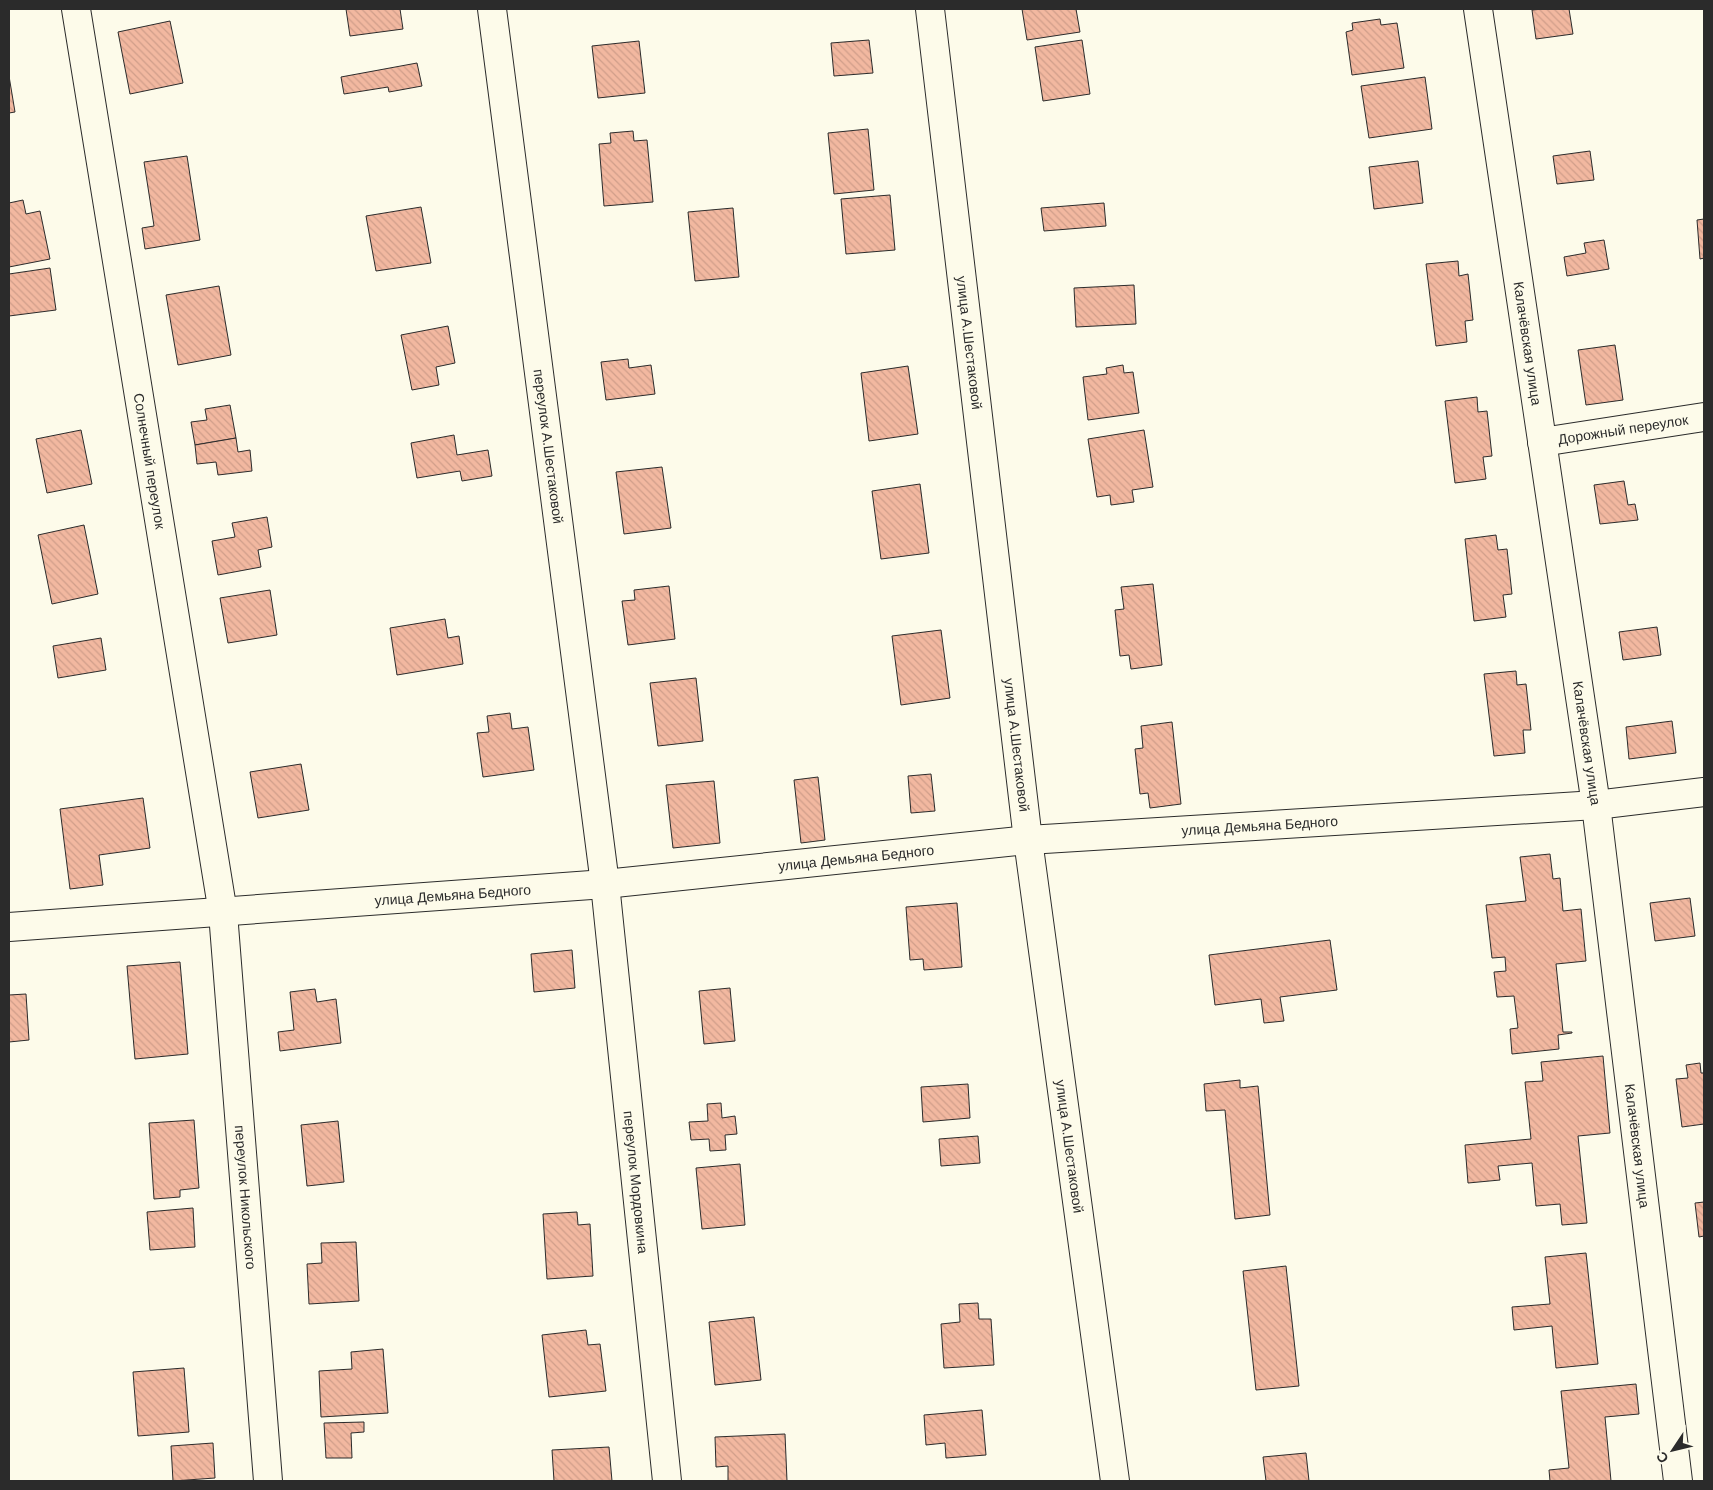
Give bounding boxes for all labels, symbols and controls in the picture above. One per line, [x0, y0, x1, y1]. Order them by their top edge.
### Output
street label: улица А.Шестаковой [954, 275, 985, 410]
street label: Калачёвская улица [1510, 280, 1545, 407]
street label: переулок А.Шестаковой [531, 368, 566, 525]
street label: Солнечный переулок [131, 392, 169, 531]
street label: Дорожный переулок [1557, 411, 1690, 447]
street label: улица А.Шестаковой [1001, 677, 1033, 813]
street label: Калачёвская улица [1570, 680, 1604, 806]
street label: улица Демьяна Бедного [1181, 813, 1339, 839]
street label: улица Демьяна Бедного [777, 842, 935, 874]
street label: улица Демьяна Бедного [374, 881, 532, 909]
street label: улица А.Шестаковой [1053, 1079, 1087, 1214]
street label: Калачёвская улица [1622, 1083, 1653, 1209]
street label: переулок Мордовкина [621, 1110, 651, 1255]
street label: переулок Никольского [232, 1125, 259, 1270]
north arrow [1648, 1425, 1698, 1475]
text: С [1653, 1449, 1672, 1466]

